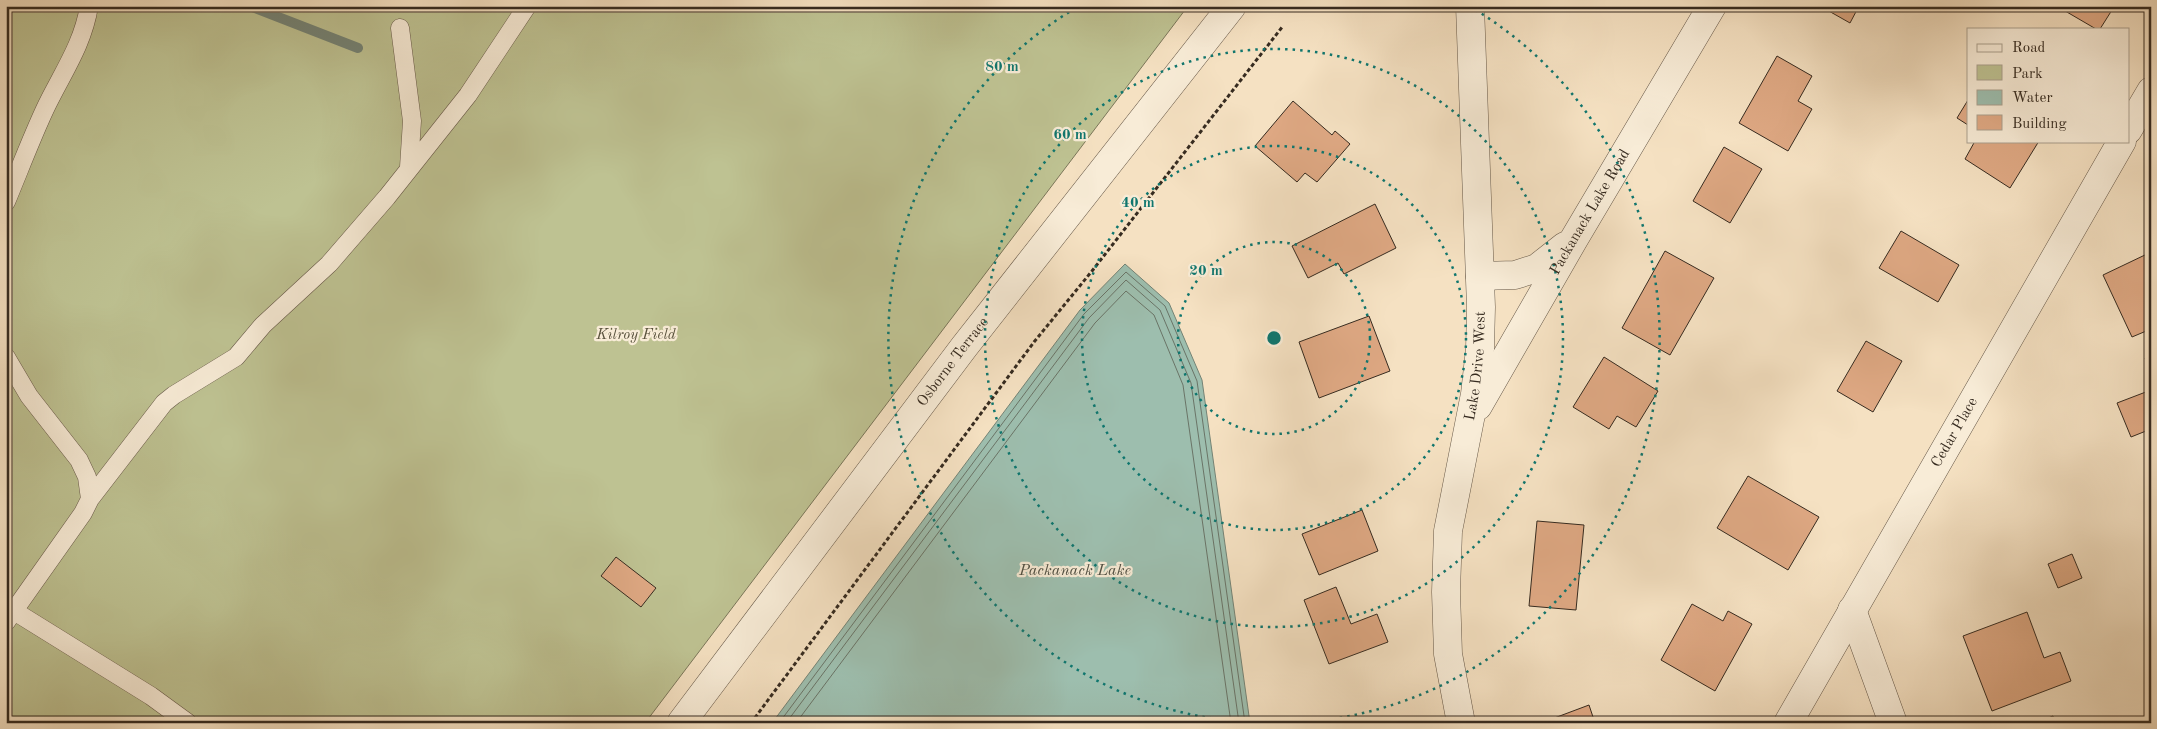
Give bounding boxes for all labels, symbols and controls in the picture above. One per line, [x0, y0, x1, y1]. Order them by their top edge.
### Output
legend [1967, 28, 2130, 142]
text: Road [2012, 41, 2046, 56]
text: 80 m [985, 60, 1019, 75]
text: Park [2012, 67, 2043, 82]
text: Water [2012, 91, 2053, 106]
text: Building [2012, 117, 2067, 132]
text: 60 m [1053, 128, 1087, 143]
street label: Packanack Lake Road [1548, 147, 1633, 277]
text: 40 m [1121, 196, 1155, 211]
text: 20 m [1189, 264, 1223, 279]
street label: Lake Drive West [1462, 311, 1488, 422]
street label: Osborne Terrace [915, 315, 992, 409]
park label: Kilroy Field [595, 328, 677, 343]
centre of rings [1265, 329, 1283, 347]
street label: Cedar Place [1929, 395, 1981, 470]
water label: Packanack Lake [1018, 563, 1132, 579]

